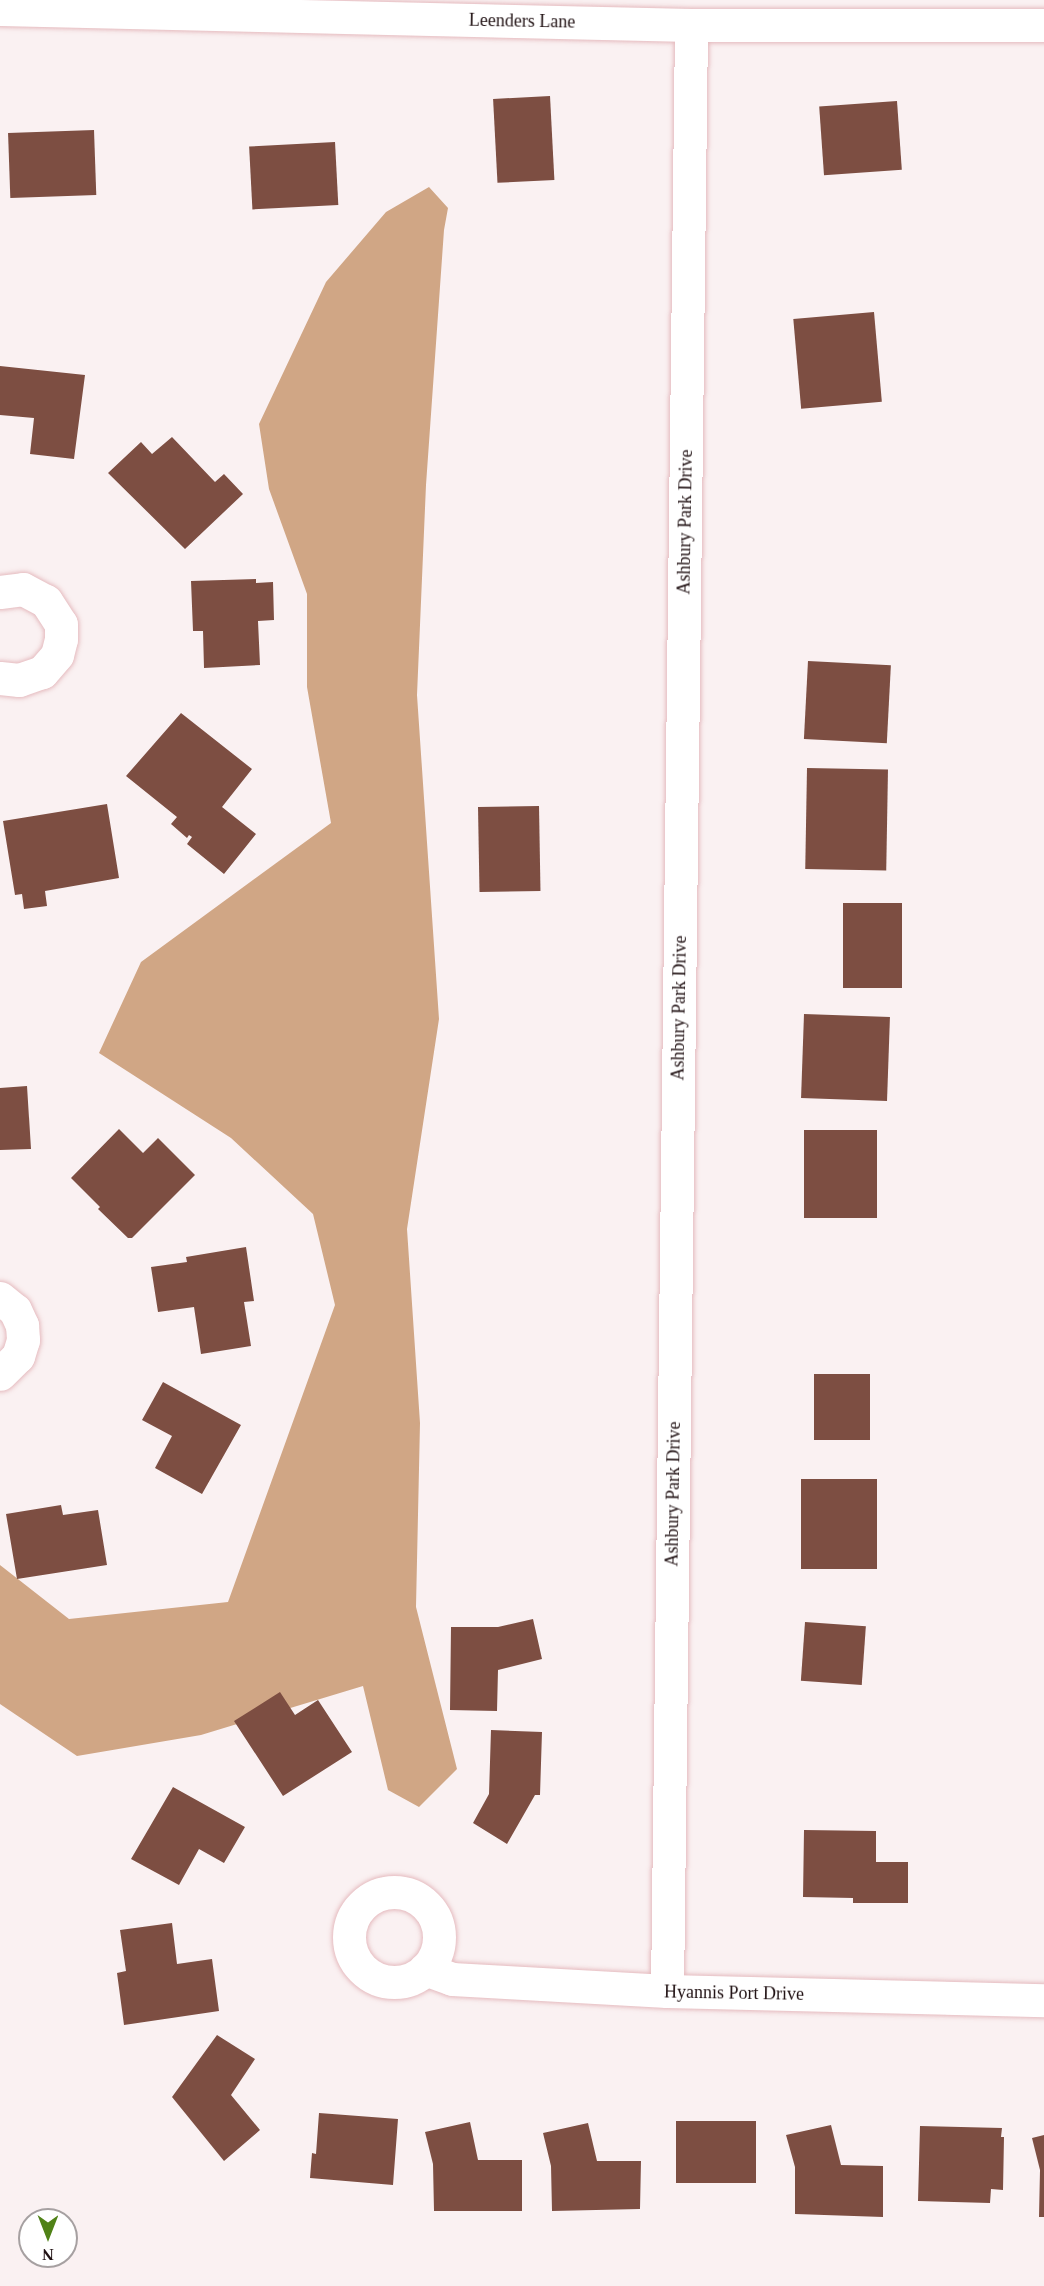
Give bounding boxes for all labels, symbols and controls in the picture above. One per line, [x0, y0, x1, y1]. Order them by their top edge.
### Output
street label: Leenders Lane [469, 9, 575, 33]
street label: Ashbury Park Drive [673, 449, 697, 595]
street label: Ashbury Park Drive [667, 935, 691, 1081]
street label: Ashbury Park Drive [661, 1421, 685, 1567]
street label: Hyannis Port Drive [664, 1981, 804, 2005]
north arrow [18, 2208, 78, 2268]
text: N [42, 2246, 54, 2263]

